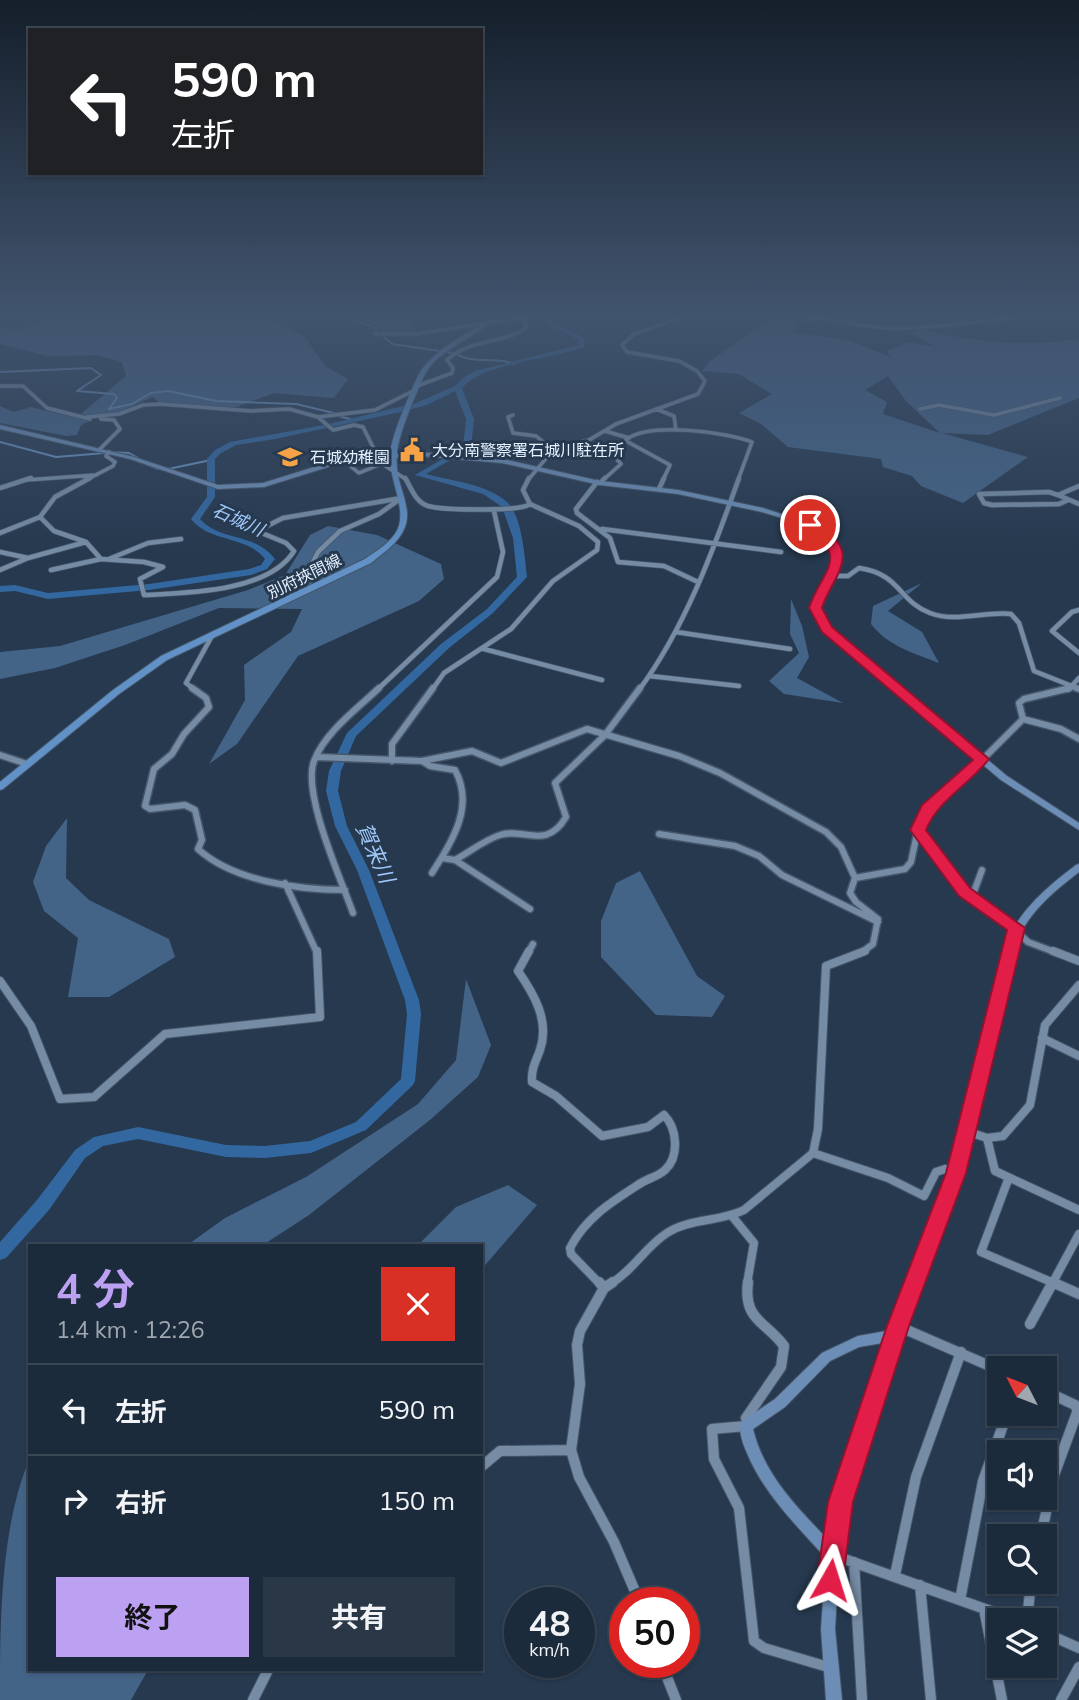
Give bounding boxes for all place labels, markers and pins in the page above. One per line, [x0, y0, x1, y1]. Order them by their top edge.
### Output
public building icon: 大分南警察署石城川駐在所 [398, 436, 426, 464]
place label: 大分南警察署石城川駐在所 [432, 440, 624, 460]
school or university icon: 石城幼稚園 [276, 443, 304, 471]
place label: 石城幼稚園 [310, 447, 390, 467]
pin [780, 495, 840, 555]

